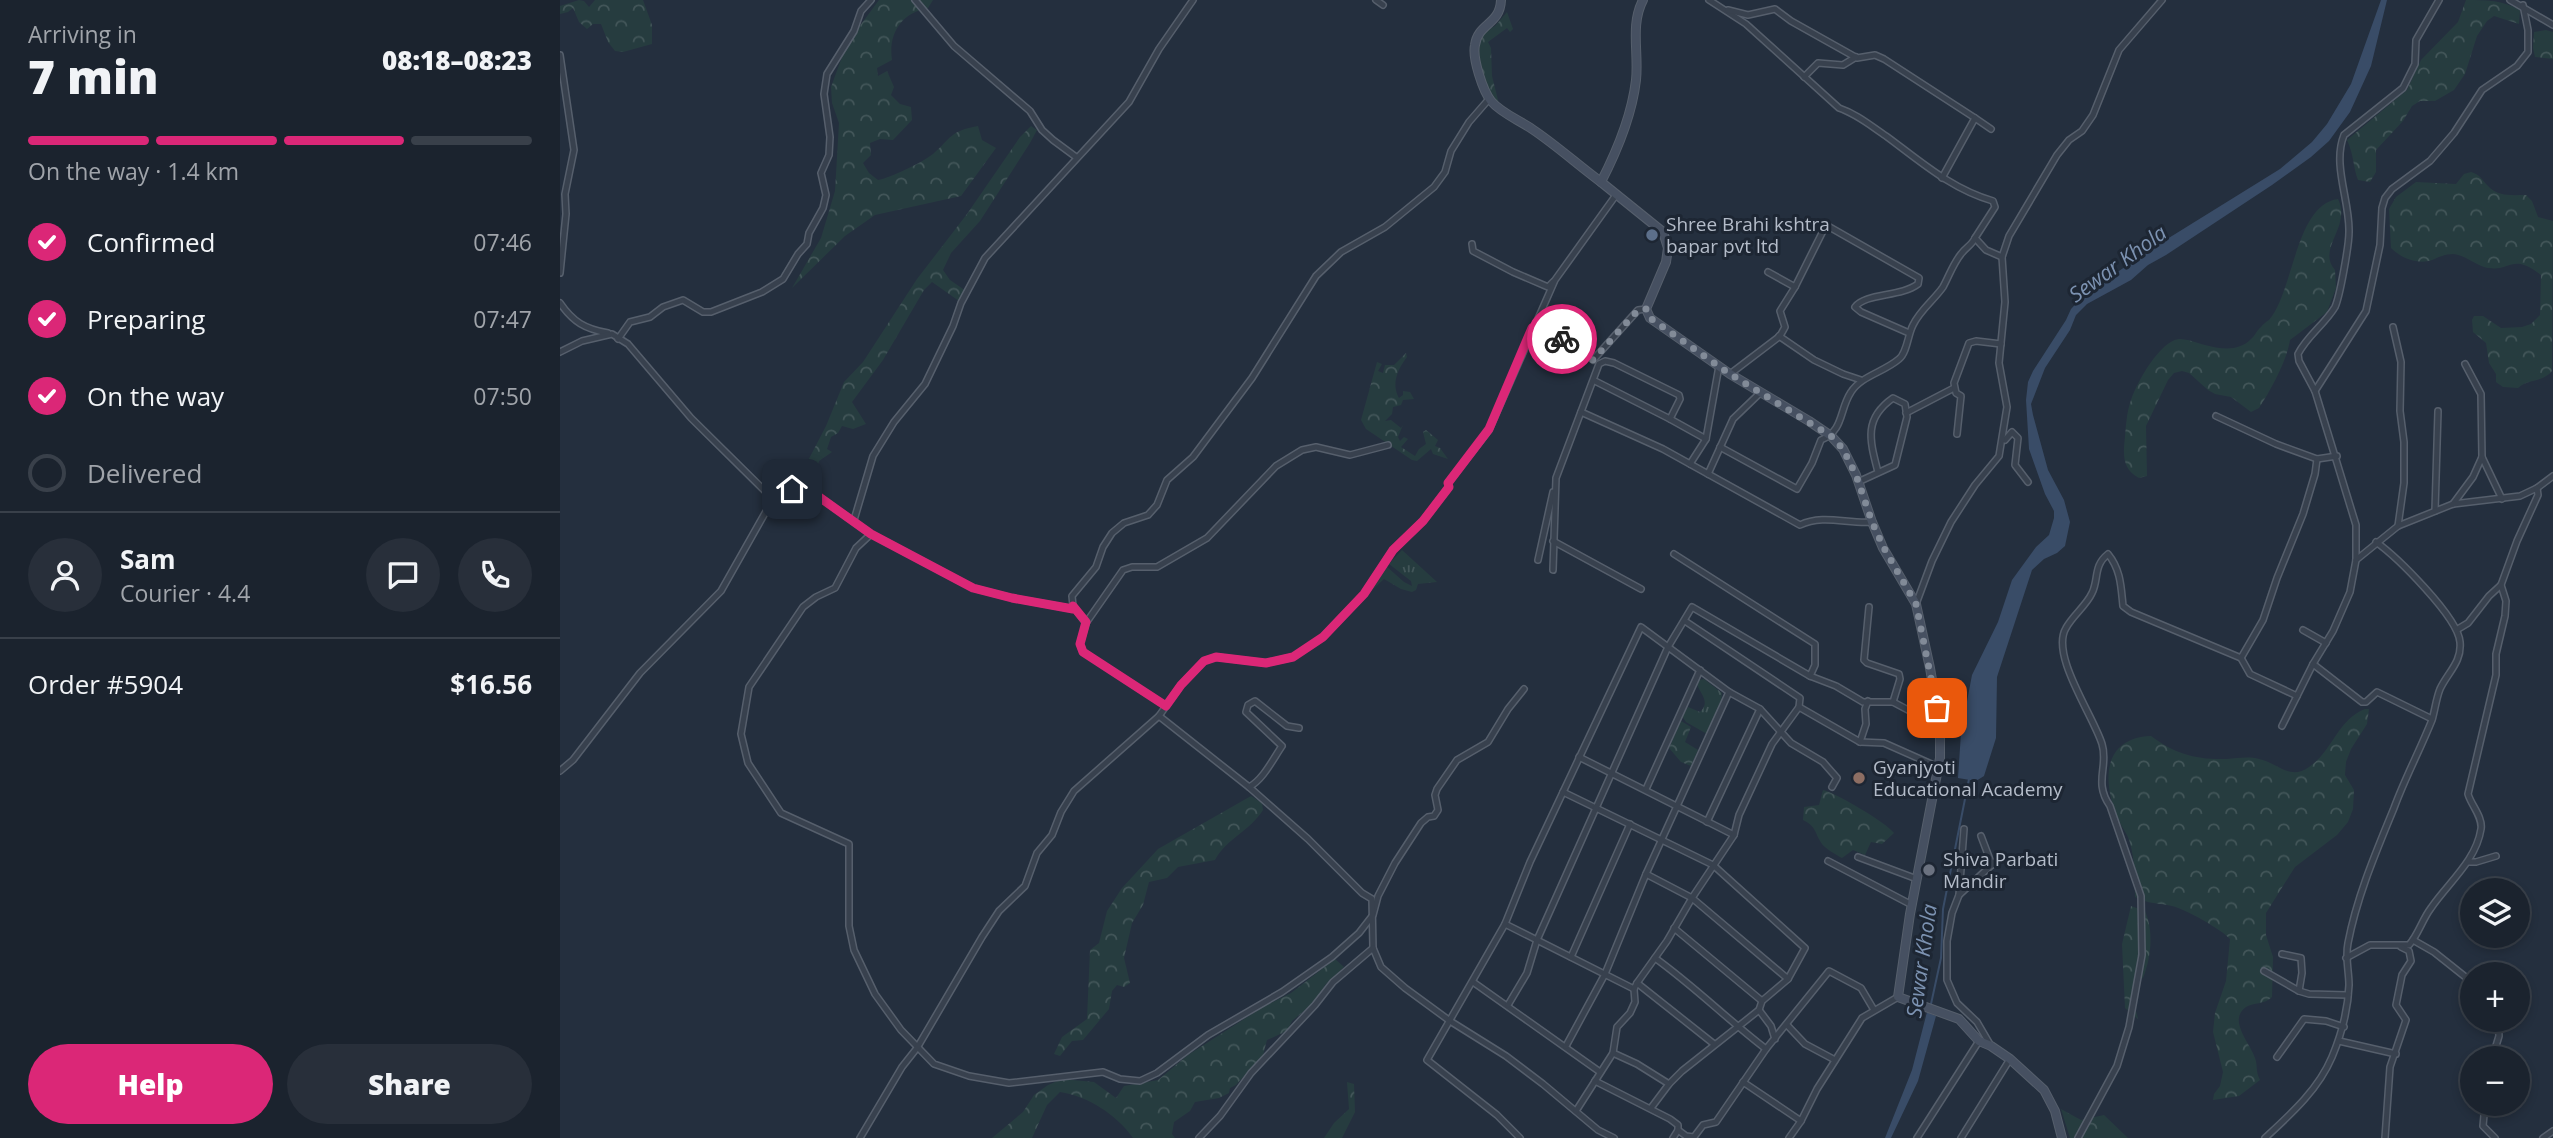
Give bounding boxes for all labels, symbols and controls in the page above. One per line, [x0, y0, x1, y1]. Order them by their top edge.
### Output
text: Arriving in [28, 18, 137, 50]
text: 08:18–08:23 [382, 42, 532, 78]
text: 7 min [28, 45, 159, 107]
text: On the way · 1.4 km [28, 155, 239, 187]
place label: Shree Brahi kshtra bapar pvt ltd [1666, 211, 1830, 259]
water label: Sewar Khola [2063, 218, 2172, 308]
icon: check [28, 223, 66, 261]
text: Confirmed [87, 224, 215, 260]
text: 07:46 [473, 226, 532, 258]
marker: Shree Brahi kshtra bapar pvt ltd [1644, 227, 1660, 243]
icon: check [28, 300, 66, 338]
text: Preparing [87, 301, 205, 337]
text: 07:47 [473, 303, 532, 335]
courier [1527, 304, 1597, 374]
icon: bike [1543, 320, 1581, 358]
icon: check [28, 377, 66, 415]
text: On the way [87, 378, 224, 414]
text: 07:50 [473, 380, 532, 412]
text: Delivered [87, 455, 202, 491]
pin [762, 459, 822, 519]
icon: home [773, 470, 811, 508]
button: person [28, 538, 102, 612]
button: chat [366, 538, 440, 612]
button: phone [458, 538, 532, 612]
text: Sam [120, 541, 176, 577]
text: Courier · 4.4 [120, 577, 250, 609]
text: Order #5904 [28, 666, 183, 702]
text: $16.56 [450, 666, 532, 702]
pin [1907, 678, 1967, 738]
icon: bag [1918, 689, 1956, 727]
place label: Gyanjyoti Educational Academy [1873, 754, 2063, 802]
marker: Gyanjyoti Educational Academy [1851, 770, 1867, 786]
place label: Shiva Parbati Mandir [1943, 846, 2058, 894]
marker: Shiva Parbati Mandir [1921, 862, 1937, 878]
map controls [2460, 878, 2530, 1116]
button: layers [2460, 878, 2530, 948]
water label: Sewar Khola [1899, 902, 1943, 1020]
button: + [2460, 962, 2530, 1032]
button: Help [28, 1044, 273, 1124]
button: Share [287, 1044, 532, 1124]
button: − [2460, 1046, 2530, 1116]

